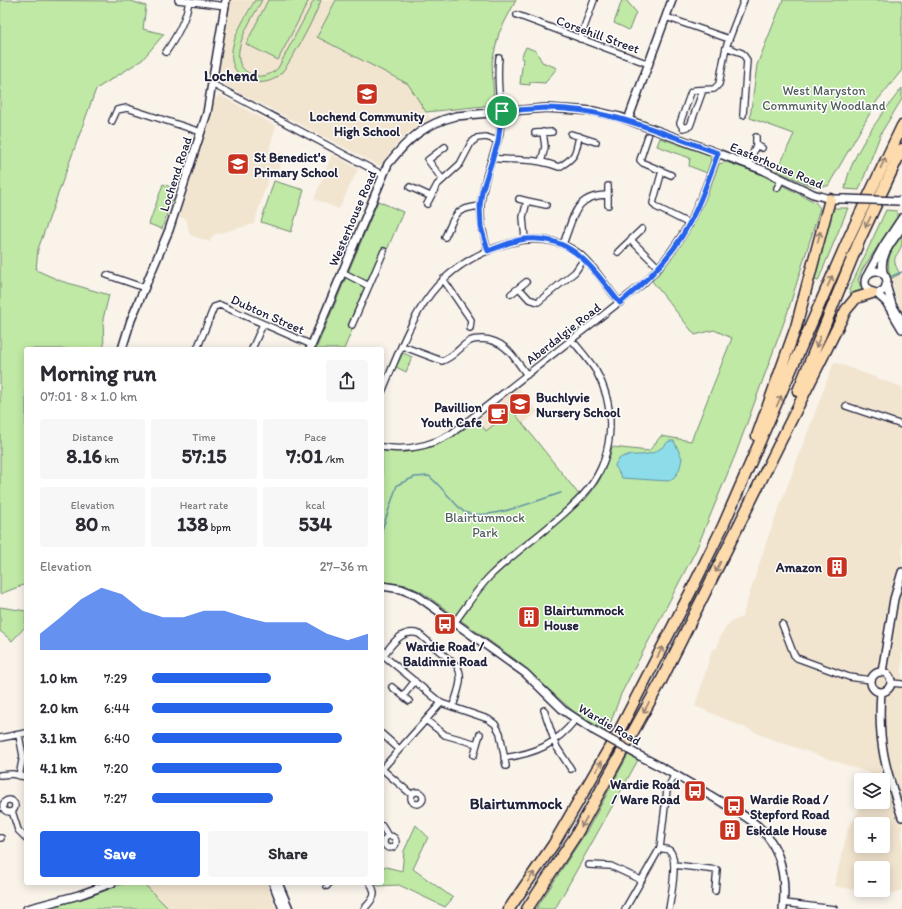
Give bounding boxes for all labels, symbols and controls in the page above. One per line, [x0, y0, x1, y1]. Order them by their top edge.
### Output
street label: Corsehill Street [554, 13, 642, 56]
district label: Lochend [204, 67, 259, 85]
school or university icon: Lochend Community High School [354, 81, 380, 107]
park label: West Maryston Community Woodland [762, 83, 886, 113]
pin [485, 94, 519, 128]
icon: arrive [491, 100, 513, 122]
place label: Lochend Community High School [310, 109, 425, 140]
street label: Lochend Road [156, 135, 195, 213]
street label: Easterhouse Road [728, 139, 826, 192]
place label: St Benedict's Primary School [254, 150, 338, 181]
school or university icon: St Benedict's Primary School [225, 151, 251, 177]
one-way arrow [880, 157, 887, 169]
street label: Westerhouse Road [325, 168, 379, 268]
one-way arrow [864, 216, 871, 228]
one-way arrow [816, 231, 824, 244]
one-way arrow [827, 276, 834, 288]
street label: Dubton Street [229, 292, 307, 337]
street label: Aberdalgie Road [523, 300, 604, 367]
one-way arrow [814, 336, 822, 348]
text: Morning run [40, 360, 156, 387]
button: share [326, 360, 368, 402]
text: 07:01 · 8 × 1.0 km [40, 389, 137, 404]
place label: Buchlyvie Nursery School [536, 390, 621, 421]
school or university icon: Buchlyvie Nursery School [507, 391, 533, 417]
one-way arrow [776, 395, 783, 407]
place label: Pavillion Youth Cafe [420, 400, 483, 430]
cafe icon: Pavillion Youth Cafe [485, 401, 511, 427]
text: Distance [72, 431, 113, 444]
text: Time [192, 431, 216, 444]
text: Pace [304, 431, 326, 444]
text: 8.16 [66, 444, 102, 468]
text: 57:15 [181, 444, 227, 468]
text: 7:01 [286, 444, 323, 468]
text: km [102, 453, 119, 466]
text: /km [323, 453, 344, 466]
text: Elevation [71, 499, 115, 512]
text: Heart rate [180, 499, 228, 512]
text: kcal [306, 499, 325, 512]
park label: Blairtummock Park [445, 510, 525, 540]
text: 80 [75, 512, 98, 536]
text: 138 [177, 512, 208, 536]
text: 534 [299, 512, 332, 536]
text: m [98, 521, 110, 534]
text: bpm [208, 521, 231, 534]
building icon: Amazon [824, 554, 850, 580]
text: Elevation [40, 559, 92, 574]
text: 27–36 m [320, 559, 368, 574]
place label: Amazon [775, 560, 823, 575]
one-way arrow [714, 561, 721, 573]
place label: Blairtummock House [544, 603, 624, 633]
building icon: Blairtummock House [516, 604, 542, 630]
bus stop icon: Wardie Road / Baldinnie Road [432, 611, 458, 637]
place label: Wardie Road / Baldinnie Road [403, 639, 488, 669]
one-way arrow [657, 646, 664, 658]
text: 1.0 km [40, 671, 77, 686]
text: 7:29 [104, 671, 127, 686]
street label: Wardie Road [576, 700, 644, 748]
text: 2.0 km [40, 701, 78, 716]
text: 6:44 [104, 701, 130, 716]
one-way arrow [642, 702, 650, 714]
text: 3.1 km [40, 731, 76, 746]
text: 6:40 [104, 731, 130, 746]
one-way arrow [595, 760, 603, 772]
text: 4.1 km [40, 761, 77, 776]
text: 7:20 [104, 761, 128, 776]
map controls [854, 773, 890, 897]
button: layers [854, 773, 890, 809]
place label: Wardie Road / Ware Road [610, 777, 681, 807]
bus stop icon: Wardie Road / Ware Road [682, 778, 708, 804]
text: 5.1 km [40, 791, 76, 806]
text: 7:27 [104, 791, 127, 806]
place label: Wardie Road / Stepford Road [750, 792, 831, 823]
bus stop icon: Wardie Road / Stepford Road [721, 793, 747, 819]
district label: Blairtummock [470, 795, 562, 813]
one-way arrow [579, 815, 587, 827]
building icon: Eskdale House [717, 817, 743, 843]
button: + [854, 817, 890, 853]
place label: Eskdale House [746, 823, 827, 838]
button: Save [40, 831, 200, 877]
button: Share [208, 831, 368, 877]
button: − [854, 861, 890, 897]
one-way arrow [527, 872, 535, 883]

